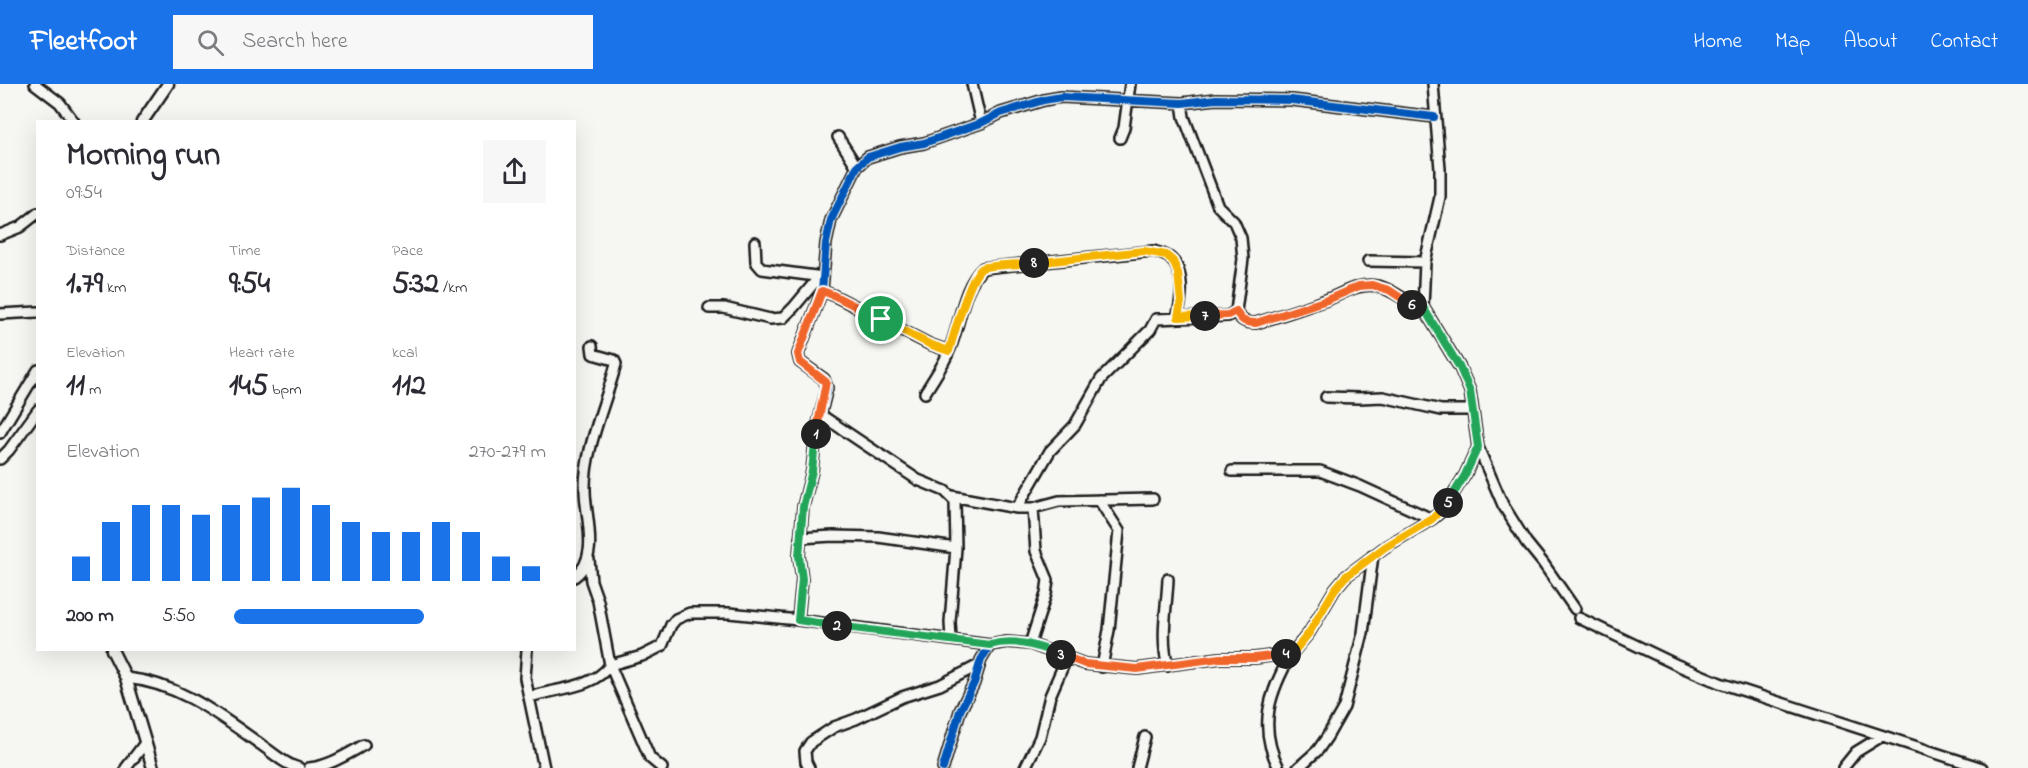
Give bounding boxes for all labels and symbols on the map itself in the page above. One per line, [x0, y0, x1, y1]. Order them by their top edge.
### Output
pin: 8 [1019, 248, 1049, 278]
pin: 6 [1397, 290, 1427, 320]
pin [855, 293, 906, 344]
pin: 7 [1190, 301, 1220, 331]
pin: 1 [801, 419, 831, 449]
pin: 5 [1433, 488, 1463, 518]
pin: 2 [822, 611, 852, 641]
pin: 4 [1271, 639, 1301, 669]
pin: 3 [1046, 640, 1076, 670]

